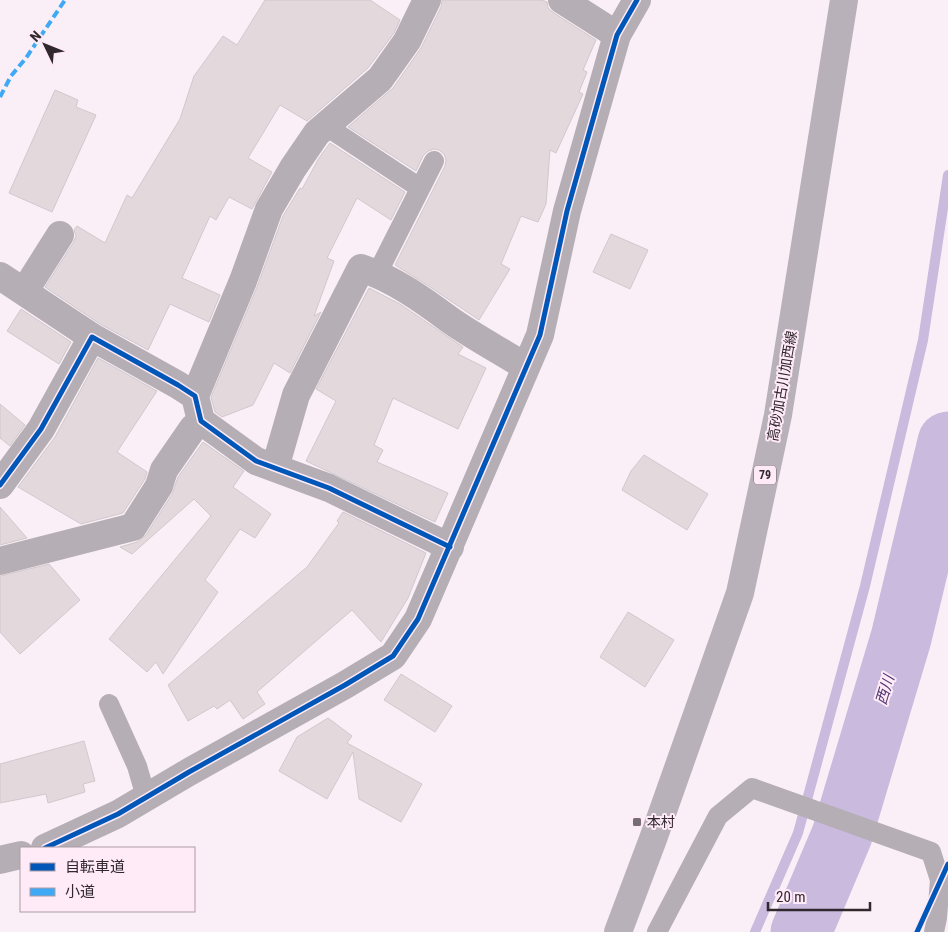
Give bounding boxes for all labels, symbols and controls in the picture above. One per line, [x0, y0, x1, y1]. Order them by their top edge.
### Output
north arrow [20, 20, 70, 70]
text: N [27, 28, 44, 45]
street label: 高砂加古川加西線 [764, 329, 800, 443]
road number: 79 [754, 466, 776, 484]
water label: 西川 [872, 671, 899, 707]
place label: 本村 [647, 814, 675, 830]
marker: 本村 [631, 816, 643, 828]
legend [20, 847, 195, 912]
text: 自転車道 [65, 858, 125, 876]
scale bar [768, 880, 870, 912]
text: 小道 [65, 883, 95, 901]
text: 20 m [776, 888, 806, 906]

